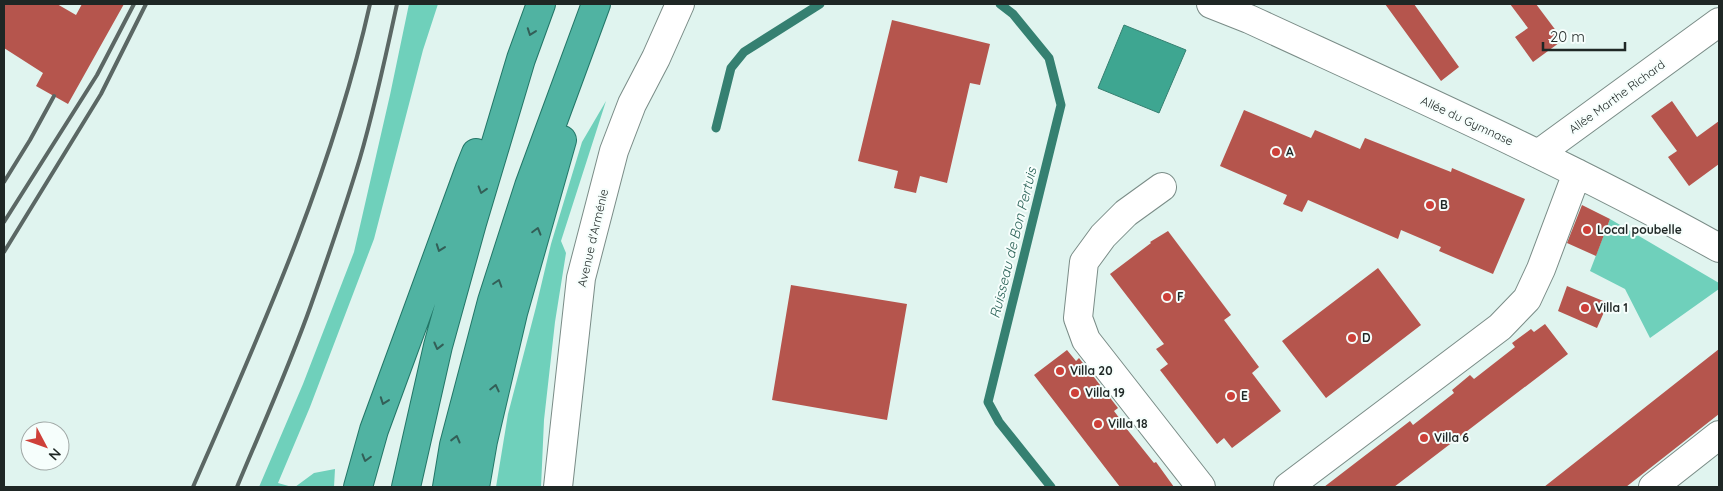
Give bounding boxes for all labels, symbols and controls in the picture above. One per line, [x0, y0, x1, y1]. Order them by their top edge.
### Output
scale bar [1543, 20, 1626, 52]
one-way arrow [527, 27, 537, 35]
text: 20 m [1550, 27, 1585, 46]
street label: Allée Marthe Richard [1566, 57, 1668, 137]
street label: Allée du Gymnase [1419, 93, 1516, 149]
place label: A [1286, 144, 1294, 159]
marker: A [1270, 146, 1282, 158]
water label: Ruisseau de Bon Pertuis [986, 164, 1041, 320]
one-way arrow [477, 185, 487, 193]
street label: Avenue d'Arménie [574, 187, 611, 288]
place label: B [1440, 197, 1448, 212]
marker: B [1424, 199, 1436, 211]
place label: Local poubelle [1597, 222, 1682, 237]
marker: Local poubelle [1581, 224, 1593, 236]
one-way arrow [531, 227, 541, 236]
one-way arrow [436, 244, 446, 252]
one-way arrow [493, 279, 503, 287]
place label: F [1177, 289, 1184, 304]
marker: F [1161, 291, 1173, 303]
place label: Villa 1 [1595, 300, 1628, 315]
marker: Villa 1 [1579, 302, 1591, 314]
place label: D [1362, 330, 1371, 345]
marker: D [1346, 332, 1358, 344]
one-way arrow [433, 342, 444, 351]
place label: Villa 20 [1070, 363, 1113, 378]
marker: Villa 20 [1054, 365, 1066, 377]
one-way arrow [489, 384, 500, 393]
place label: Villa 19 [1085, 385, 1125, 400]
marker: Villa 19 [1069, 387, 1081, 399]
place label: E [1241, 388, 1248, 403]
marker: E [1225, 390, 1237, 402]
one-way arrow [380, 396, 390, 405]
place label: Villa 18 [1108, 416, 1148, 431]
marker: Villa 18 [1092, 418, 1104, 430]
north arrow [20, 421, 70, 471]
place label: Villa 6 [1434, 430, 1469, 445]
marker: Villa 6 [1418, 432, 1430, 444]
one-way arrow [450, 435, 461, 444]
text: N [45, 445, 65, 464]
one-way arrow [361, 454, 372, 463]

